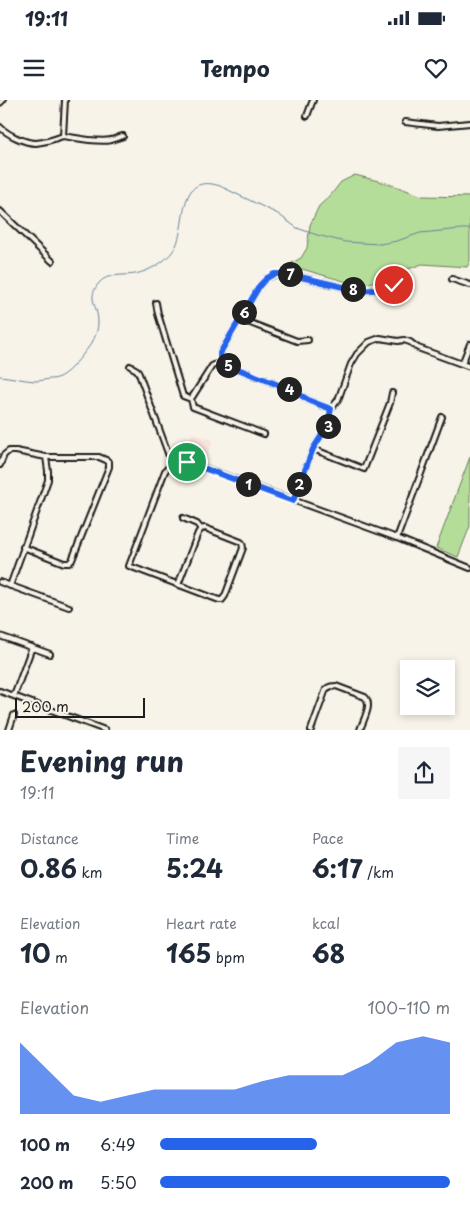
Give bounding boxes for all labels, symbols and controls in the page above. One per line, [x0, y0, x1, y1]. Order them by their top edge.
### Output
text: 19:11 [25, 4, 68, 32]
text: Tempo [200, 51, 270, 84]
icon: menu [20, 54, 48, 82]
icon: heart [422, 54, 450, 82]
pin: 7 [278, 262, 302, 286]
text: 7 [286, 264, 295, 285]
pin [373, 264, 415, 306]
icon: check [380, 271, 408, 299]
pin: 8 [340, 276, 366, 302]
text: 8 [349, 279, 358, 300]
pin: 6 [232, 300, 256, 324]
text: 6 [240, 302, 249, 323]
pin: 5 [216, 352, 240, 378]
text: 5 [224, 355, 233, 376]
pin: 4 [276, 376, 302, 402]
text: 4 [285, 379, 294, 400]
pin: 3 [316, 414, 340, 438]
text: 3 [324, 416, 333, 437]
pin [166, 441, 208, 483]
icon: arrive [173, 448, 201, 476]
pin: 1 [236, 472, 260, 496]
pin: 2 [286, 472, 312, 496]
text: 1 [245, 474, 252, 495]
text: 2 [295, 474, 304, 495]
map controls [400, 660, 455, 715]
button: layers [400, 660, 455, 715]
scale bar [15, 695, 145, 718]
text: 200 m [22, 696, 69, 717]
text: Evening run [20, 739, 184, 782]
button: share [398, 747, 450, 799]
text: 19:11 [20, 780, 55, 804]
text: Distance [20, 828, 79, 849]
text: Time [166, 828, 199, 849]
text: Pace [312, 828, 344, 849]
text: 0.86 [20, 849, 77, 887]
text: 5:24 [166, 849, 223, 887]
text: 6:17 [312, 849, 363, 887]
text: km [77, 862, 103, 883]
text: /km [363, 862, 394, 883]
text: Elevation [20, 913, 80, 934]
text: Heart rate [166, 913, 237, 934]
text: kcal [312, 913, 340, 934]
text: 10 [20, 934, 50, 972]
text: 165 [166, 934, 211, 972]
text: 68 [312, 934, 345, 972]
text: m [50, 947, 68, 968]
text: bpm [211, 947, 245, 968]
text: Elevation [20, 995, 89, 1019]
text: 100–110 m [367, 995, 450, 1019]
text: 100 m [20, 1132, 70, 1156]
text: 6:49 [100, 1132, 135, 1156]
text: 200 m [20, 1170, 74, 1194]
text: 5:50 [100, 1170, 137, 1194]

